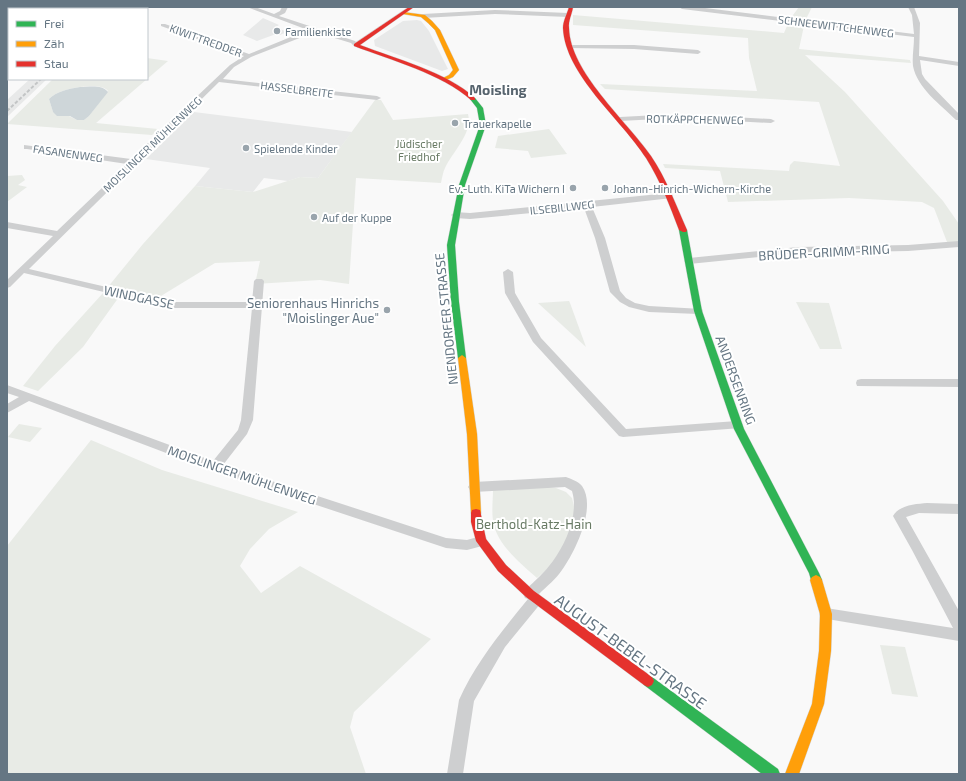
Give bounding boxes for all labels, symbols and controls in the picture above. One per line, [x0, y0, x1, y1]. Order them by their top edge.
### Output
legend [8, 8, 148, 80]
street label: SCHNEEWITTCHENWEG [777, 12, 895, 40]
text: Frei [44, 16, 64, 30]
street label: KIWITTREDDER [168, 21, 244, 59]
place label: Familienkiste [285, 25, 351, 38]
marker: Familienkiste [272, 26, 282, 36]
text: Zäh [44, 36, 64, 50]
text: Stau [44, 56, 69, 70]
street label: HASSELBREITE [260, 78, 334, 100]
district label: Moisling [469, 81, 527, 98]
street label: MOISLINGER MÜHLENWEG [99, 93, 204, 195]
street label: ROTKÄPPCHENWEG [646, 112, 744, 126]
place label: Trauerkapelle [463, 117, 532, 130]
marker: Trauerkapelle [450, 118, 460, 128]
park label: Jüdischer Friedhof [396, 137, 443, 163]
street label: FASANENWEG [32, 142, 104, 164]
place label: Spielende Kinder [254, 142, 338, 155]
marker: Spielende Kinder [241, 143, 251, 153]
place label: Ev.-Luth. KiTa Wichern I [449, 182, 565, 195]
place label: Johann-Hinrich-Wichern-Kirche [613, 182, 771, 195]
marker: Ev.-Luth. KiTa Wichern I [568, 183, 578, 193]
marker: Johann-Hinrich-Wichern-Kirche [600, 183, 610, 193]
street label: ILSEBILLWEG [529, 197, 595, 217]
place label: Auf der Kuppe [322, 211, 392, 224]
marker: Auf der Kuppe [309, 212, 319, 222]
street label: BRÜDER-GRIMM-RING [758, 241, 890, 263]
street label: NIENDORFER STRASSE [431, 252, 461, 386]
street label: WINDGASSE [102, 282, 176, 312]
place label: Seniorenhaus Hinrichs "Moislinger Aue" [247, 295, 379, 326]
marker: Seniorenhaus Hinrichs "Moislinger Aue" [382, 305, 392, 315]
street label: ANDERSENRING [712, 333, 760, 427]
street label: MOISLINGER MÜHLENWEG [166, 442, 318, 508]
park label: Berthold-Katz-Hain [476, 516, 592, 532]
street label: AUGUST-BEBEL-STRASSE [551, 590, 711, 713]

